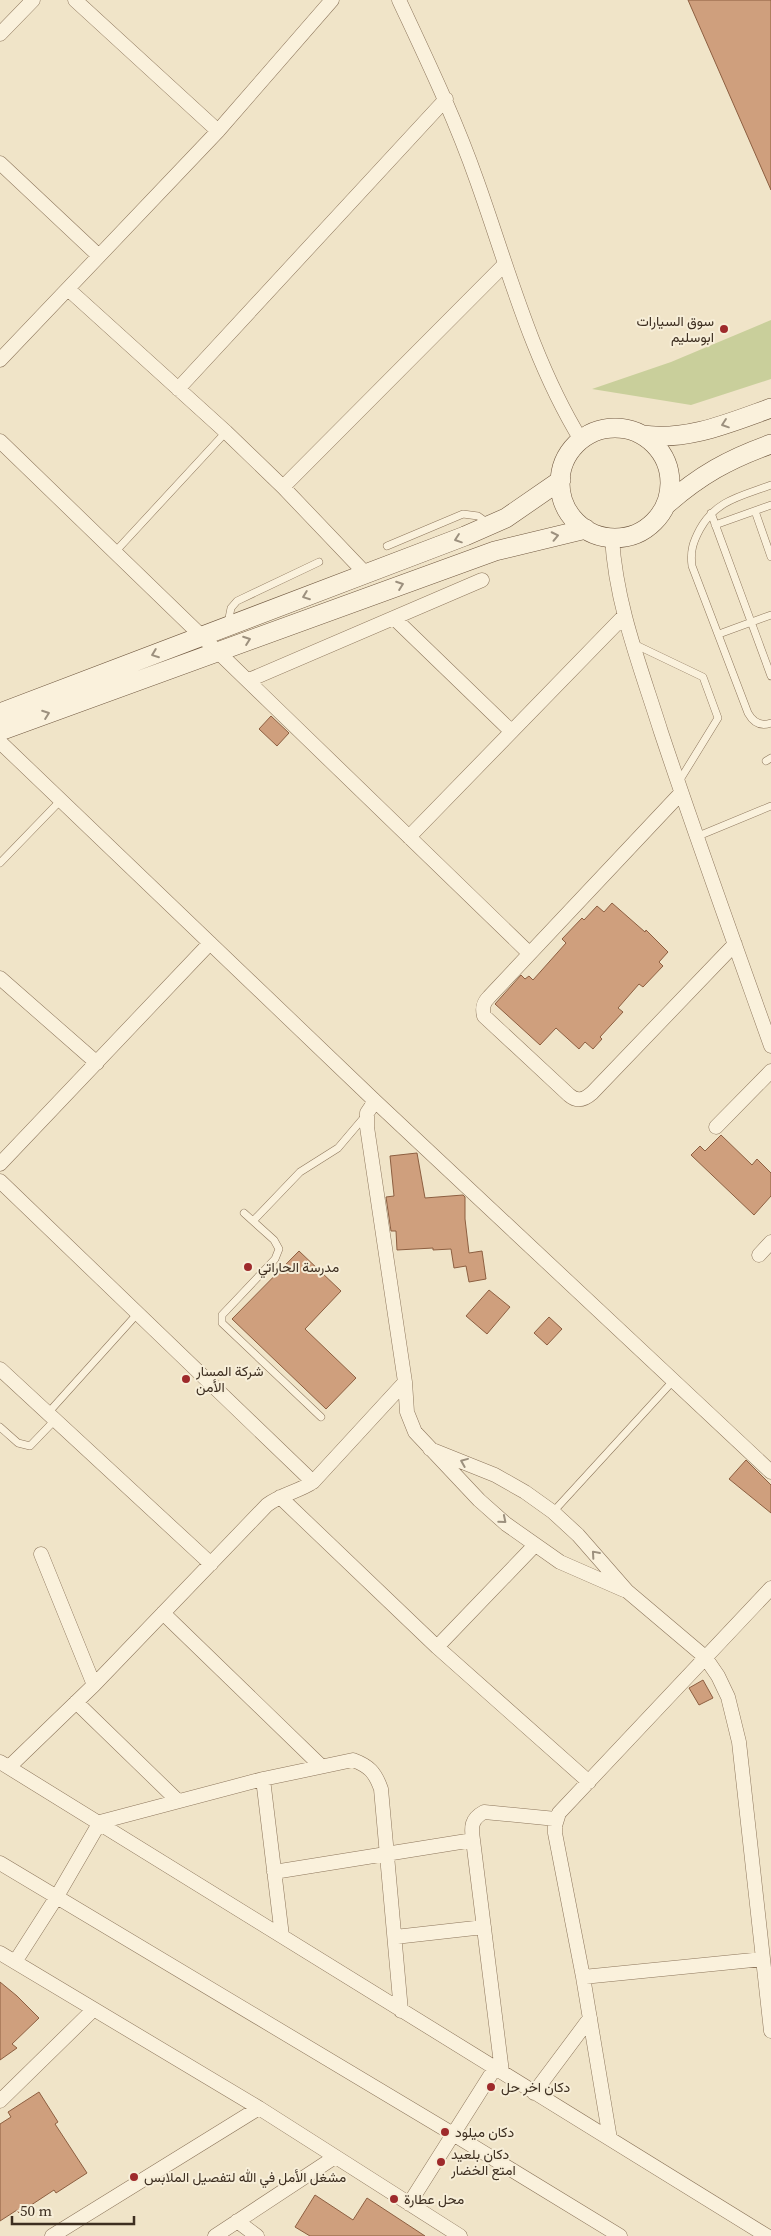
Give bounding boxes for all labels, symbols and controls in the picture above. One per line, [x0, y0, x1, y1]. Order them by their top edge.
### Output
place label: سوق السيارات ابوسليم [637, 311, 714, 347]
marker: سوق السيارات ابوسليم [718, 323, 730, 335]
one-way arrow [721, 418, 730, 428]
one-way arrow [551, 531, 559, 541]
one-way arrow [455, 533, 463, 543]
one-way arrow [395, 581, 404, 591]
one-way arrow [303, 590, 311, 600]
one-way arrow [243, 636, 251, 646]
one-way arrow [151, 648, 159, 658]
one-way arrow [41, 710, 50, 720]
place label: مدرسة الحاراتي [258, 1257, 339, 1279]
marker: مدرسة الحاراتي [242, 1261, 254, 1273]
place label: شركة المسار الأمن [195, 1361, 263, 1397]
marker: شركة المسار الأمن [180, 1373, 192, 1385]
one-way arrow [460, 1457, 469, 1468]
one-way arrow [497, 1515, 506, 1524]
one-way arrow [592, 1551, 601, 1560]
place label: دكان اخر حل [501, 2077, 571, 2097]
marker: دكان اخر حل [485, 2081, 497, 2093]
place label: دكان ميلود [455, 2122, 514, 2142]
marker: دكان ميلود [439, 2126, 451, 2138]
place label: دكان بلعيد امتع الخضار [450, 2144, 516, 2181]
marker: دكان بلعيد امتع الخضار [435, 2156, 447, 2168]
place label: مشغل الأمل في الله لتفصيل الملابس [144, 2167, 346, 2189]
marker: مشغل الأمل في الله لتفصيل الملابس [128, 2171, 140, 2183]
place label: محل عطارة [404, 2189, 464, 2209]
marker: محل عطارة [388, 2193, 400, 2205]
scale bar [12, 2194, 135, 2226]
text: 50 m [20, 2200, 52, 2221]

